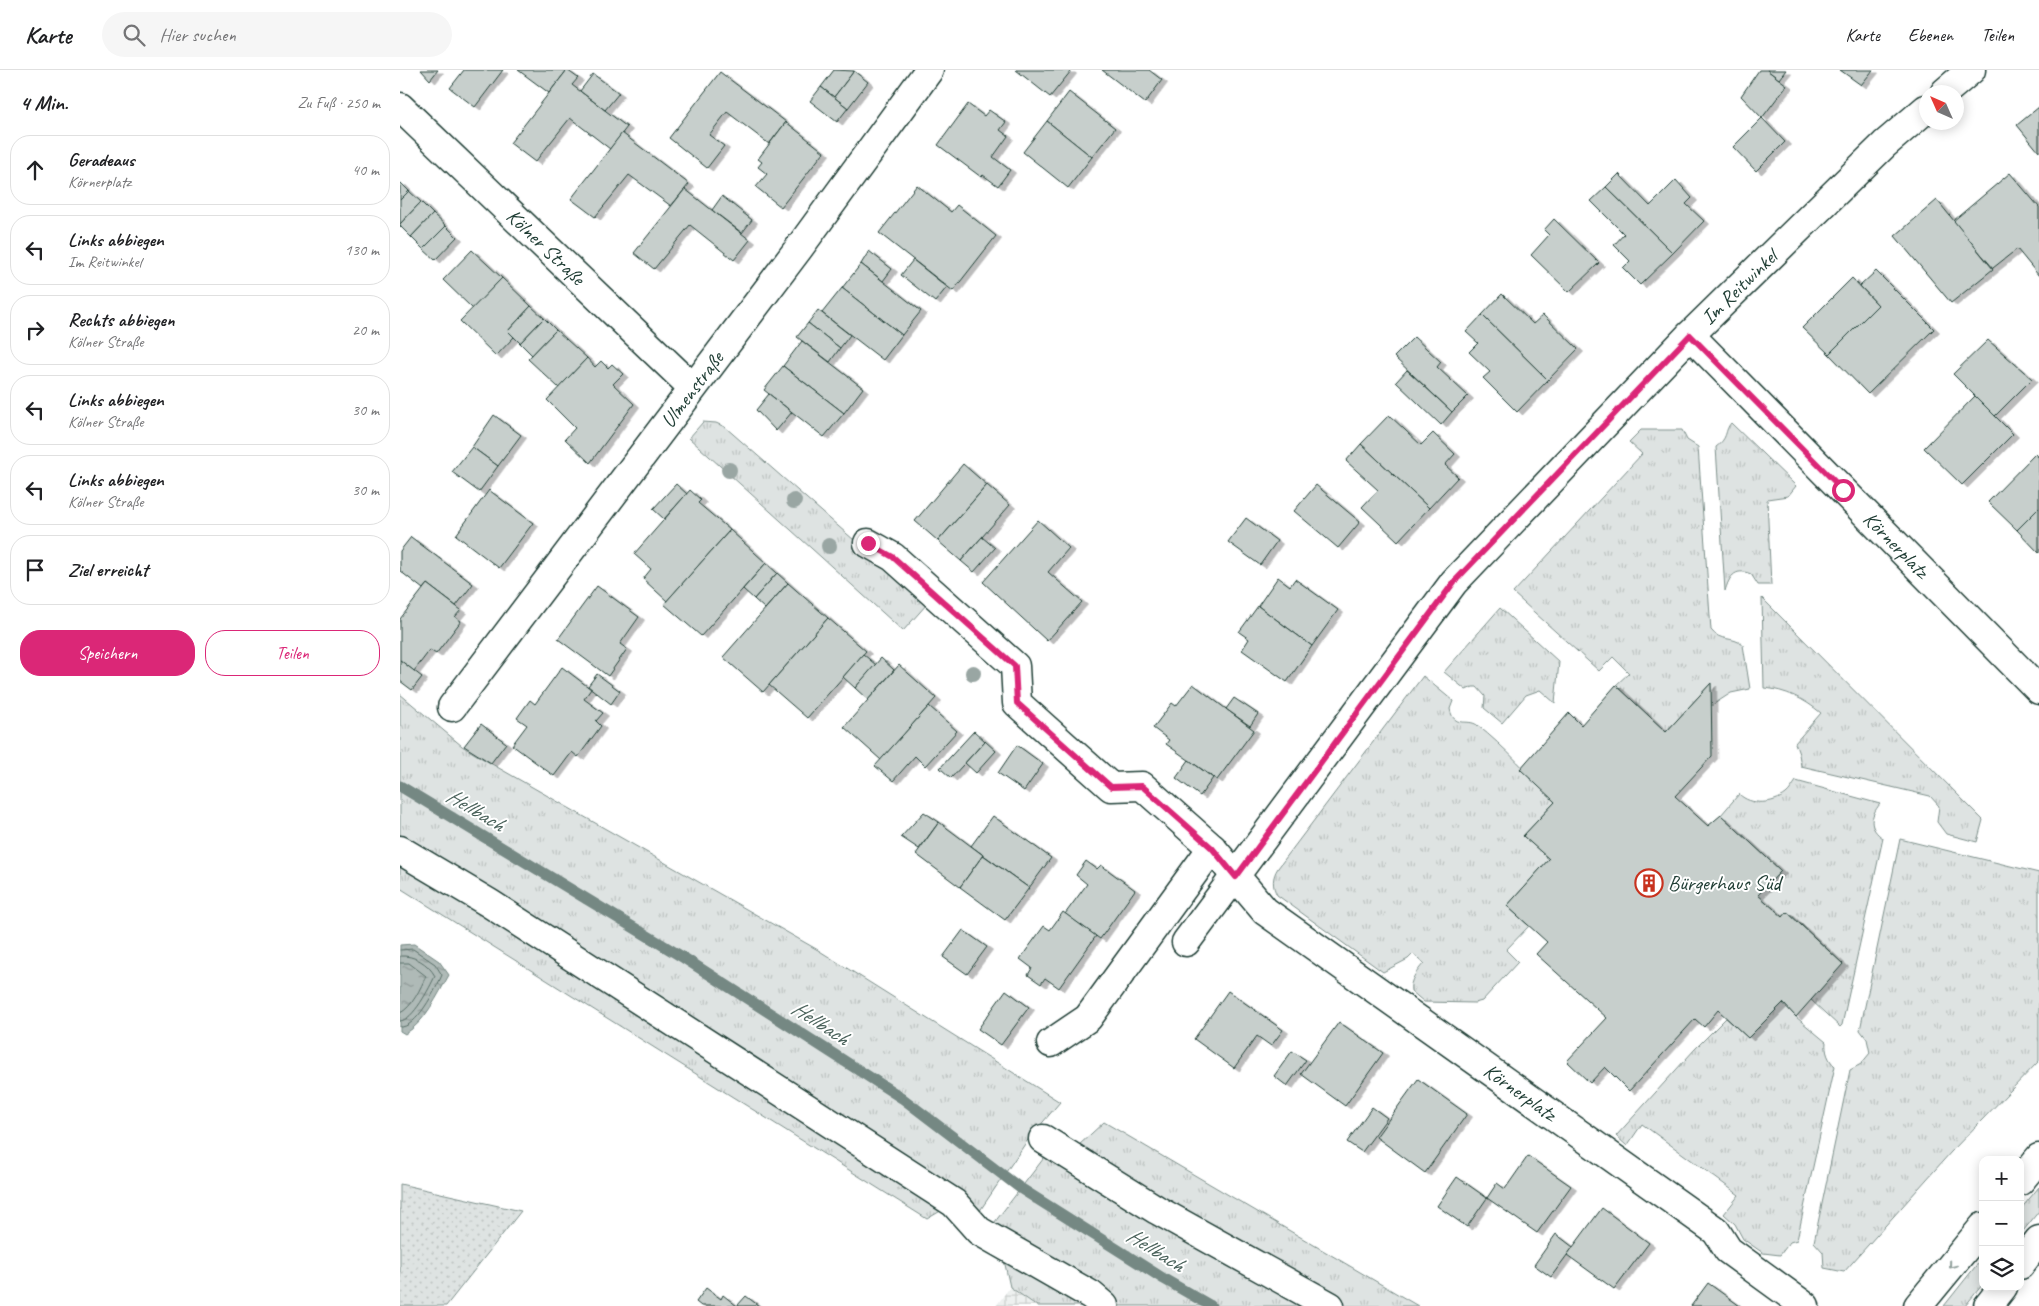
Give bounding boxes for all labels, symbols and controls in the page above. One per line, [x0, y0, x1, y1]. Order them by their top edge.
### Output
search box [102, 12, 452, 57]
text: Karte [25, 20, 72, 50]
icon: search [120, 21, 148, 49]
text: Hier suchen [160, 23, 236, 47]
text: Karte [1845, 24, 1880, 46]
text: Ebenen [1908, 24, 1953, 46]
text: Teilen [1981, 24, 2014, 46]
north arrow [1919, 85, 1964, 130]
text: 4 Min. [20, 90, 68, 116]
text: Zu Fuß · 250 m [297, 93, 380, 113]
text: Geradeaus [68, 148, 135, 172]
icon: ahead [21, 156, 49, 184]
text: 40 m [352, 160, 379, 180]
text: Körnerplatz [68, 172, 131, 192]
street label: Kölner Straße [501, 203, 592, 292]
text: Links abbiegen [68, 228, 164, 252]
icon: left [21, 236, 49, 264]
text: 130 m [345, 240, 379, 260]
street label: Im Reitwinkel [1695, 242, 1785, 330]
text: Im Reitwinkel [68, 252, 141, 272]
text: Rechts abbiegen [68, 308, 174, 332]
icon: right [21, 316, 49, 344]
text: 20 m [352, 320, 379, 340]
text: Kölner Straße [68, 332, 144, 352]
street label: Ulmenstraße [655, 345, 730, 433]
text: Links abbiegen [68, 388, 164, 412]
icon: left [21, 396, 49, 424]
text: 30 m [352, 400, 379, 420]
text: Kölner Straße [68, 412, 144, 432]
text: Links abbiegen [68, 468, 164, 492]
icon: left [21, 476, 49, 504]
route start [1832, 479, 1855, 502]
text: 30 m [352, 480, 379, 500]
text: Kölner Straße [68, 492, 144, 512]
street label: Körnerplatz [1858, 506, 1936, 585]
route end [857, 532, 880, 555]
icon: arrive [21, 556, 49, 584]
text: Ziel erreicht [68, 558, 148, 582]
button: Speichern [20, 630, 195, 676]
button: Teilen [205, 630, 380, 676]
water label: Hellbach [441, 782, 512, 839]
building icon: Bürgerhaus Süd [1634, 868, 1664, 898]
place label: Bürgerhaus Süd [1668, 870, 1784, 896]
water label: Hellbach [786, 994, 856, 1053]
street label: Körnerplatz [1479, 1057, 1563, 1128]
map controls [1979, 1156, 2024, 1291]
button: + [1979, 1156, 2024, 1201]
button: − [1979, 1201, 2024, 1246]
water label: Hellbach [1121, 1221, 1191, 1280]
button: layers [1979, 1246, 2024, 1291]
one-way arrow [1949, 1259, 1958, 1268]

